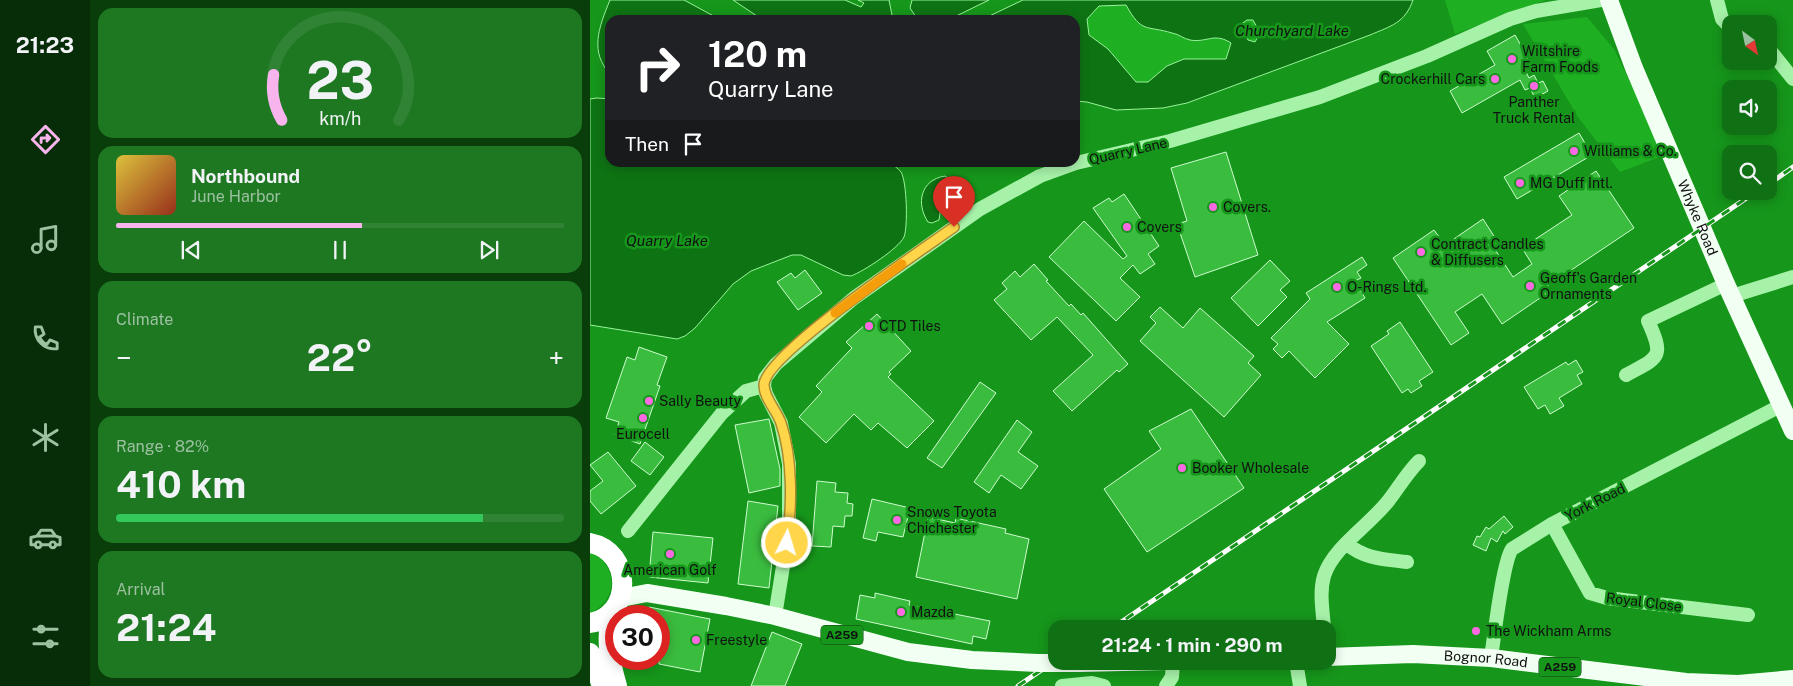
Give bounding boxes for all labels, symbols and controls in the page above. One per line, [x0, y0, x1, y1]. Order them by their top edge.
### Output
north arrow [1722, 15, 1778, 70]
map controls [1722, 15, 1777, 200]
water label: Churchyard Lake [1235, 22, 1349, 39]
text: 21:23 [16, 32, 74, 58]
text: 120 m [708, 34, 807, 75]
icon: right [625, 35, 690, 100]
place label: Wiltshire Farm Foods [1522, 43, 1598, 75]
text: 23 [306, 50, 374, 111]
marker: Wiltshire Farm Foods [1506, 53, 1518, 65]
place label: Crockerhill Cars [1381, 71, 1485, 87]
marker: Crockerhill Cars [1489, 73, 1501, 85]
text: Quarry Lane [708, 76, 834, 102]
marker: Panther Truck Rental [1528, 80, 1540, 92]
button: sound [1722, 80, 1777, 135]
place label: Panther Truck Rental [1493, 94, 1575, 126]
text: km/h [319, 108, 361, 129]
icon: directions [28, 122, 63, 157]
icon: arrive [679, 130, 707, 158]
text: Then [625, 133, 669, 155]
street label: Quarry Lane [1087, 134, 1169, 168]
place label: Williams & Co. [1584, 143, 1677, 159]
marker: Williams & Co. [1568, 145, 1580, 157]
button: search [1722, 145, 1777, 200]
text: Northbound [191, 165, 300, 187]
place label: MG Duff Intl. [1530, 175, 1613, 191]
pin [933, 176, 975, 227]
marker: MG Duff Intl. [1514, 177, 1526, 189]
street label: Whyke Road [1675, 177, 1721, 258]
icon: arrive [940, 183, 968, 211]
text: June Harbor [191, 187, 281, 206]
place label: Covers. [1223, 199, 1271, 215]
marker: Covers. [1207, 201, 1219, 213]
place label: Covers [1137, 219, 1182, 235]
marker: Covers [1121, 221, 1133, 233]
icon: music [28, 222, 63, 257]
water label: Quarry Lake [626, 232, 708, 249]
icon: previous [177, 236, 205, 264]
icon: pause [326, 236, 354, 264]
icon: next [475, 236, 503, 264]
place label: Contract Candles & Diffusers [1431, 236, 1544, 268]
marker: Contract Candles & Diffusers [1415, 246, 1427, 258]
place label: Geoff's Garden Ornaments [1540, 270, 1637, 302]
place label: O-Rings Ltd. [1347, 279, 1427, 295]
marker: Geoff's Garden Ornaments [1524, 280, 1536, 292]
marker: O-Rings Ltd. [1331, 281, 1343, 293]
text: Climate [116, 310, 173, 329]
place label: CTD Tiles [879, 318, 941, 334]
marker: CTD Tiles [863, 320, 875, 332]
icon: phone [28, 321, 63, 356]
text: 22° [307, 335, 373, 380]
text: − [116, 341, 132, 374]
text: + [548, 341, 564, 374]
place label: Sally Beauty [659, 393, 741, 409]
marker: Sally Beauty [643, 395, 655, 407]
marker: Eurocell [637, 412, 649, 424]
icon: climate [28, 420, 63, 455]
place label: Eurocell [616, 426, 670, 442]
text: Range · 82% [116, 437, 209, 456]
place label: Booker Wholesale [1192, 460, 1309, 476]
text: 410 km [116, 462, 246, 507]
marker: Booker Wholesale [1176, 462, 1188, 474]
street label: York Road [1562, 480, 1628, 524]
place label: Snows Toyota Chichester [907, 504, 997, 536]
marker: Snows Toyota Chichester [891, 514, 903, 526]
position arrow [760, 516, 812, 568]
icon: car [28, 520, 63, 555]
marker: American Golf [664, 548, 676, 560]
place label: American Golf [623, 562, 717, 578]
text: Arrival [116, 580, 165, 599]
street label: Royal Close [1605, 589, 1683, 615]
place label: Mazda [911, 604, 954, 620]
text: 21:24 [116, 605, 216, 650]
speed limit sign: 30 [605, 605, 670, 670]
marker: Mazda [895, 606, 907, 618]
icon: filters [28, 619, 63, 654]
place label: The Wickham Arms [1486, 623, 1611, 639]
marker: The Wickham Arms [1470, 625, 1482, 637]
road number: A259 [821, 626, 863, 644]
place label: Freestyle [706, 632, 767, 648]
marker: Freestyle [690, 634, 702, 646]
text: 21:24 · 1 min · 290 m [1102, 634, 1283, 656]
street label: Bognor Road [1443, 648, 1529, 670]
road number: A259 [1539, 658, 1581, 676]

